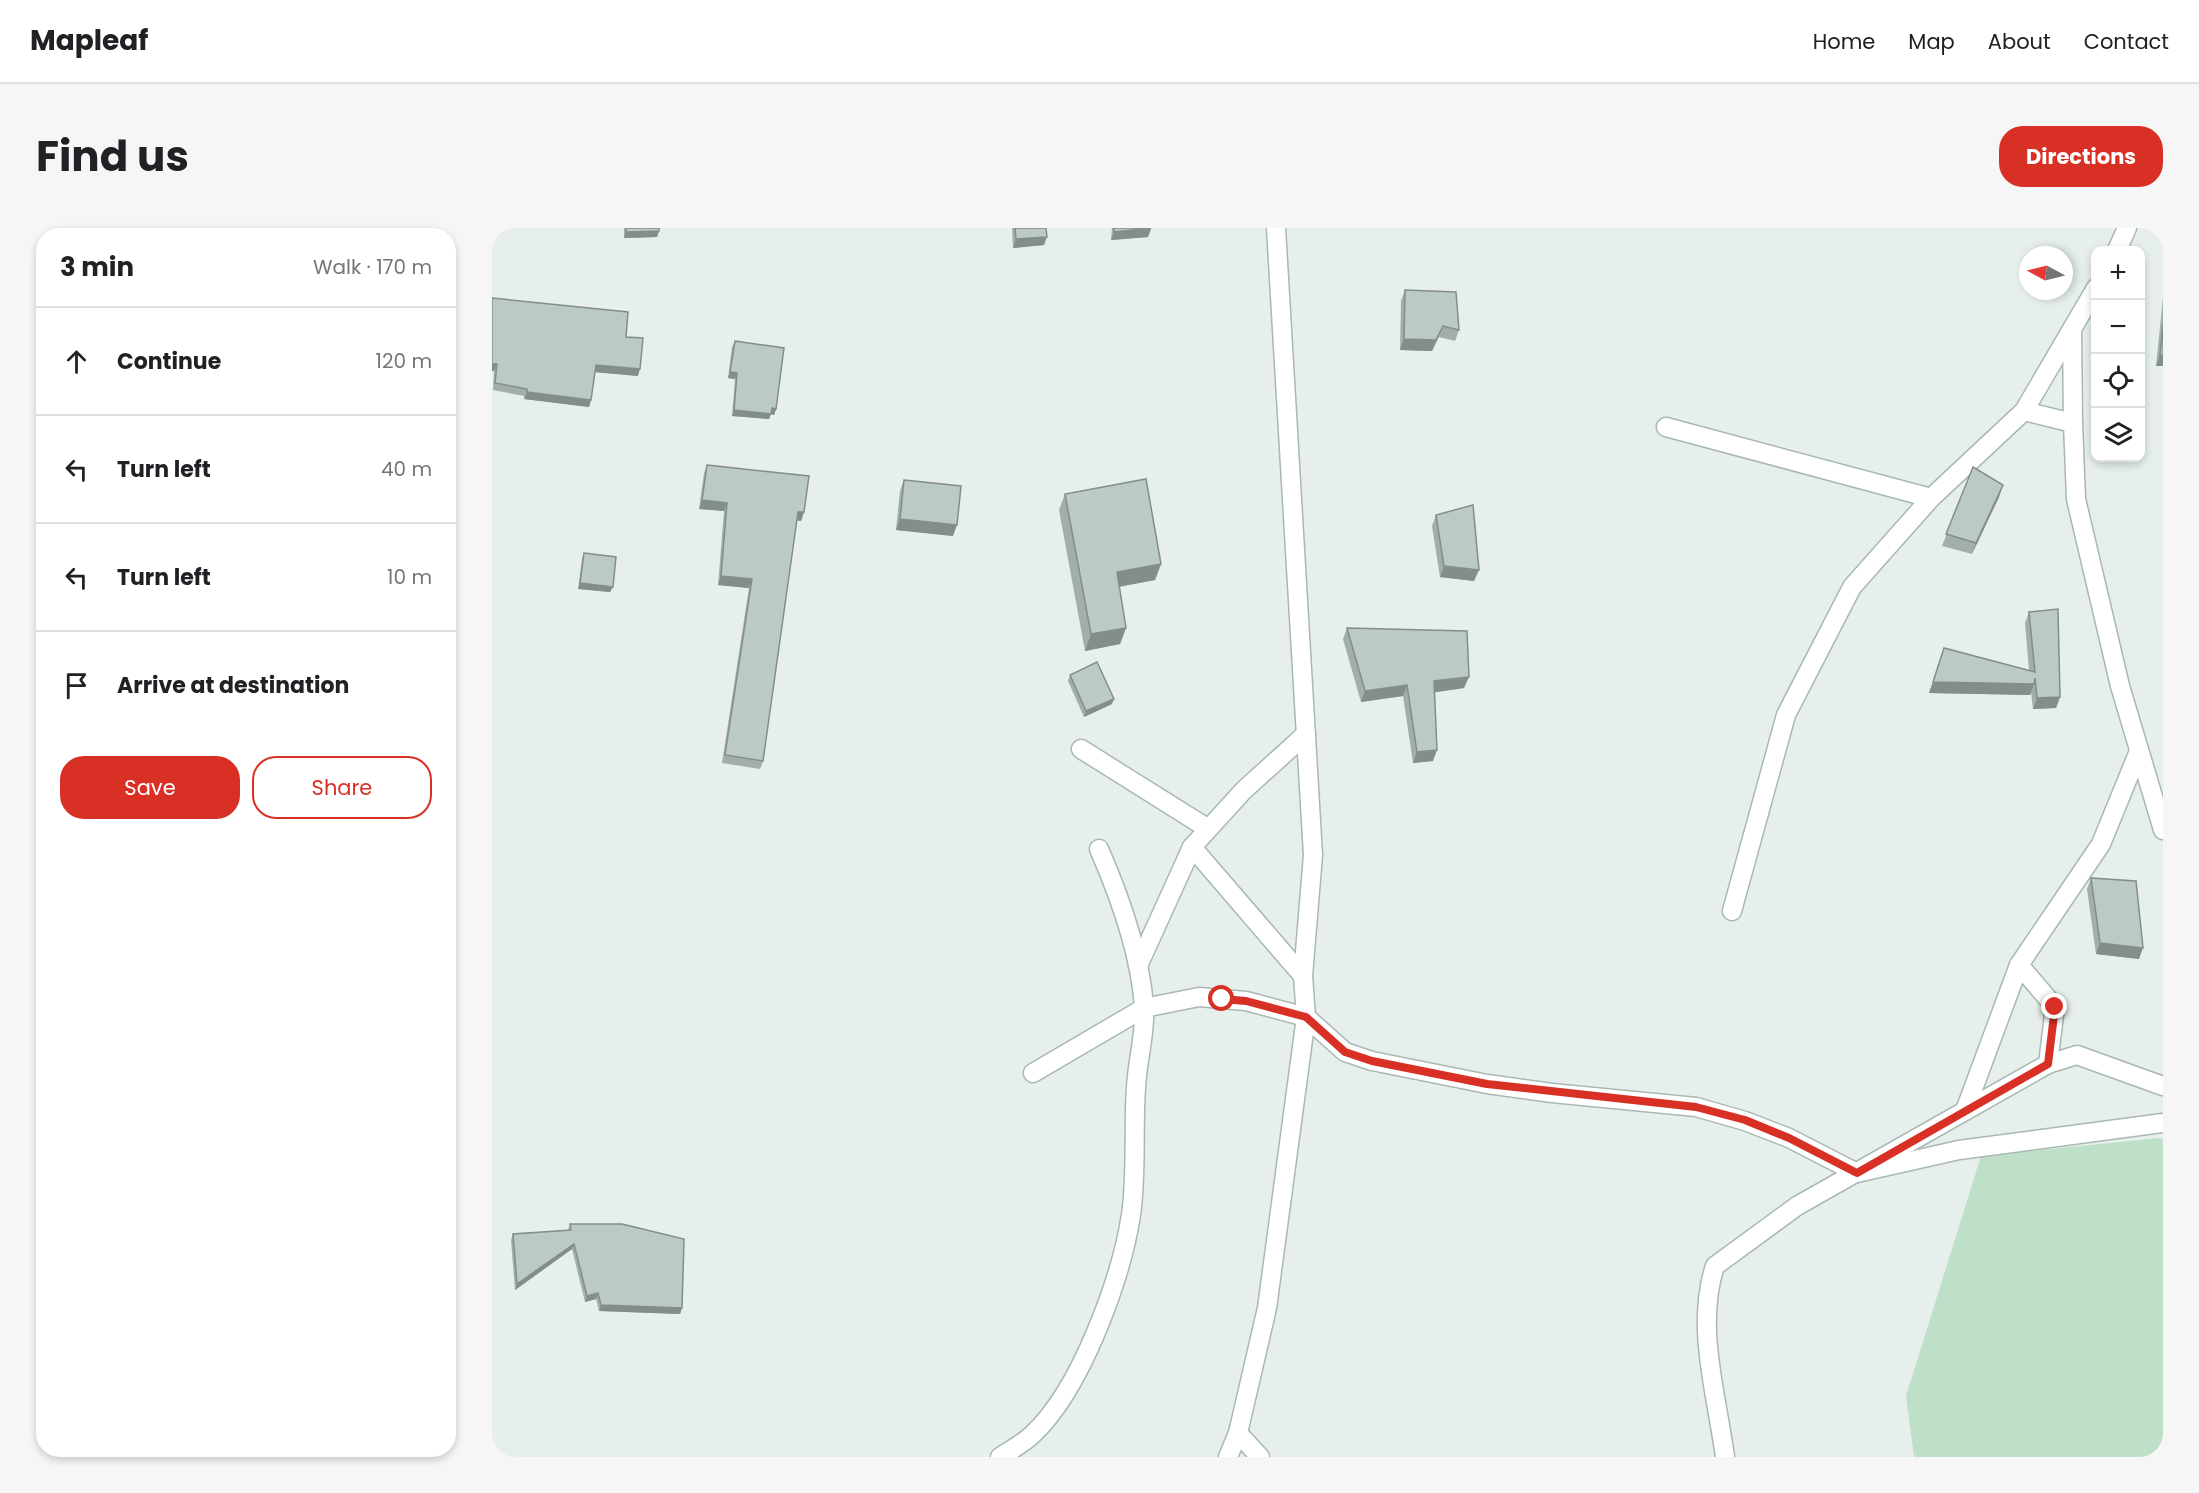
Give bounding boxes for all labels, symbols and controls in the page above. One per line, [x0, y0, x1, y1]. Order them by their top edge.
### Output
text: Mapleaf [30, 21, 148, 60]
text: Home [1813, 27, 1875, 56]
text: Map [1908, 27, 1955, 56]
text: About [1988, 27, 2051, 56]
text: Contact [2084, 27, 2169, 56]
button: Directions [1999, 126, 2163, 187]
text: Find us [36, 127, 189, 186]
north arrow [2019, 246, 2073, 300]
map controls [2091, 246, 2145, 462]
button: + [2091, 246, 2145, 300]
text: 3 min [60, 249, 134, 285]
text: Walk · 170 m [313, 253, 432, 281]
button: − [2091, 300, 2145, 354]
icon: ahead [60, 345, 93, 378]
text: Continue [117, 346, 221, 377]
text: 120 m [376, 347, 432, 375]
button: locate [2091, 354, 2145, 408]
button: layers [2091, 408, 2145, 462]
icon: left [60, 453, 93, 486]
text: Turn left [117, 454, 211, 485]
text: 40 m [381, 455, 432, 483]
icon: left [60, 561, 93, 594]
text: Turn left [117, 562, 211, 593]
text: 10 m [387, 563, 432, 591]
icon: arrive [60, 669, 93, 702]
text: Arrive at destination [117, 670, 349, 701]
button: Save [60, 756, 240, 819]
button: Share [252, 756, 432, 819]
route start [1208, 985, 1234, 1011]
route end [2041, 993, 2067, 1019]

